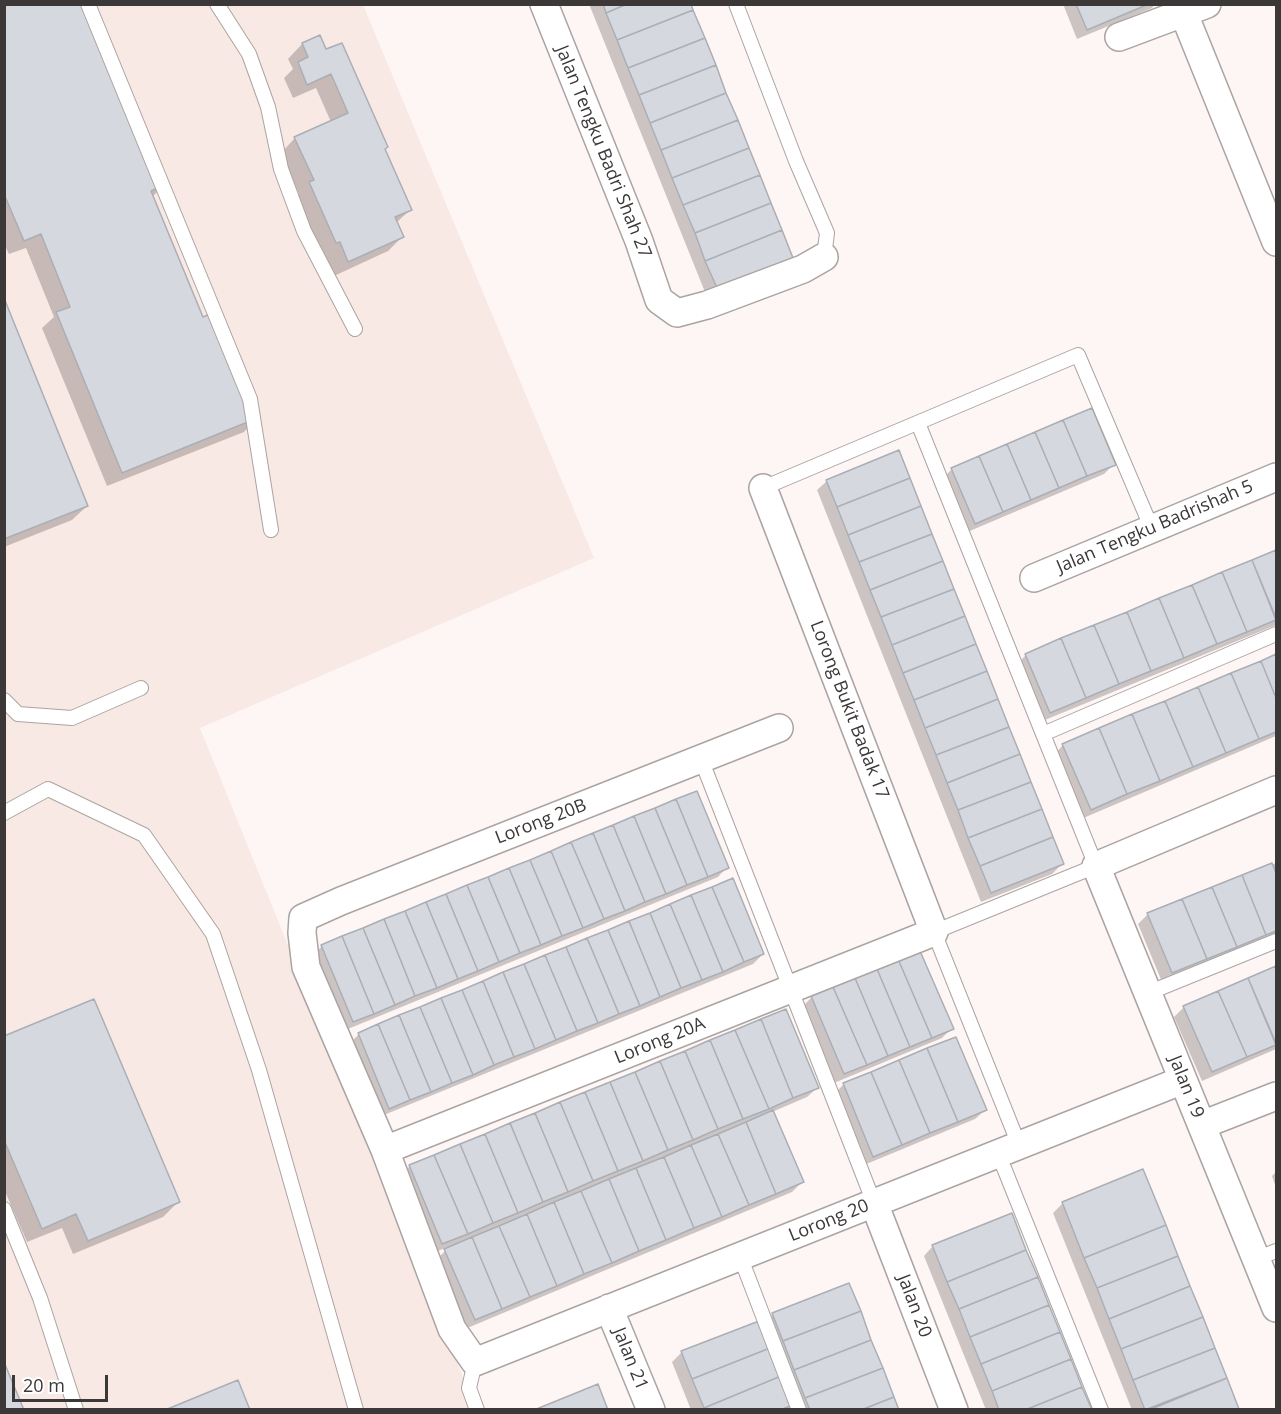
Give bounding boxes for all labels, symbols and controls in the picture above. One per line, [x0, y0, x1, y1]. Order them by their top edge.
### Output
street label: Jalan Tengku Badri Shah 27 [550, 42, 656, 262]
street label: Jalan Tengku Badrishah 5 [1054, 476, 1256, 578]
street label: Lorong Bukit Badak 17 [805, 618, 893, 802]
street label: Lorong 20B [492, 795, 590, 849]
street label: Lorong 20A [612, 1013, 708, 1069]
street label: Jalan 19 [1164, 1053, 1208, 1121]
street label: Lorong 20 [786, 1195, 872, 1247]
street label: Jalan 20 [892, 1271, 936, 1341]
street label: Jalan 21 [608, 1325, 652, 1393]
scale bar [15, 1363, 111, 1401]
text: 20 m [23, 1373, 65, 1397]

